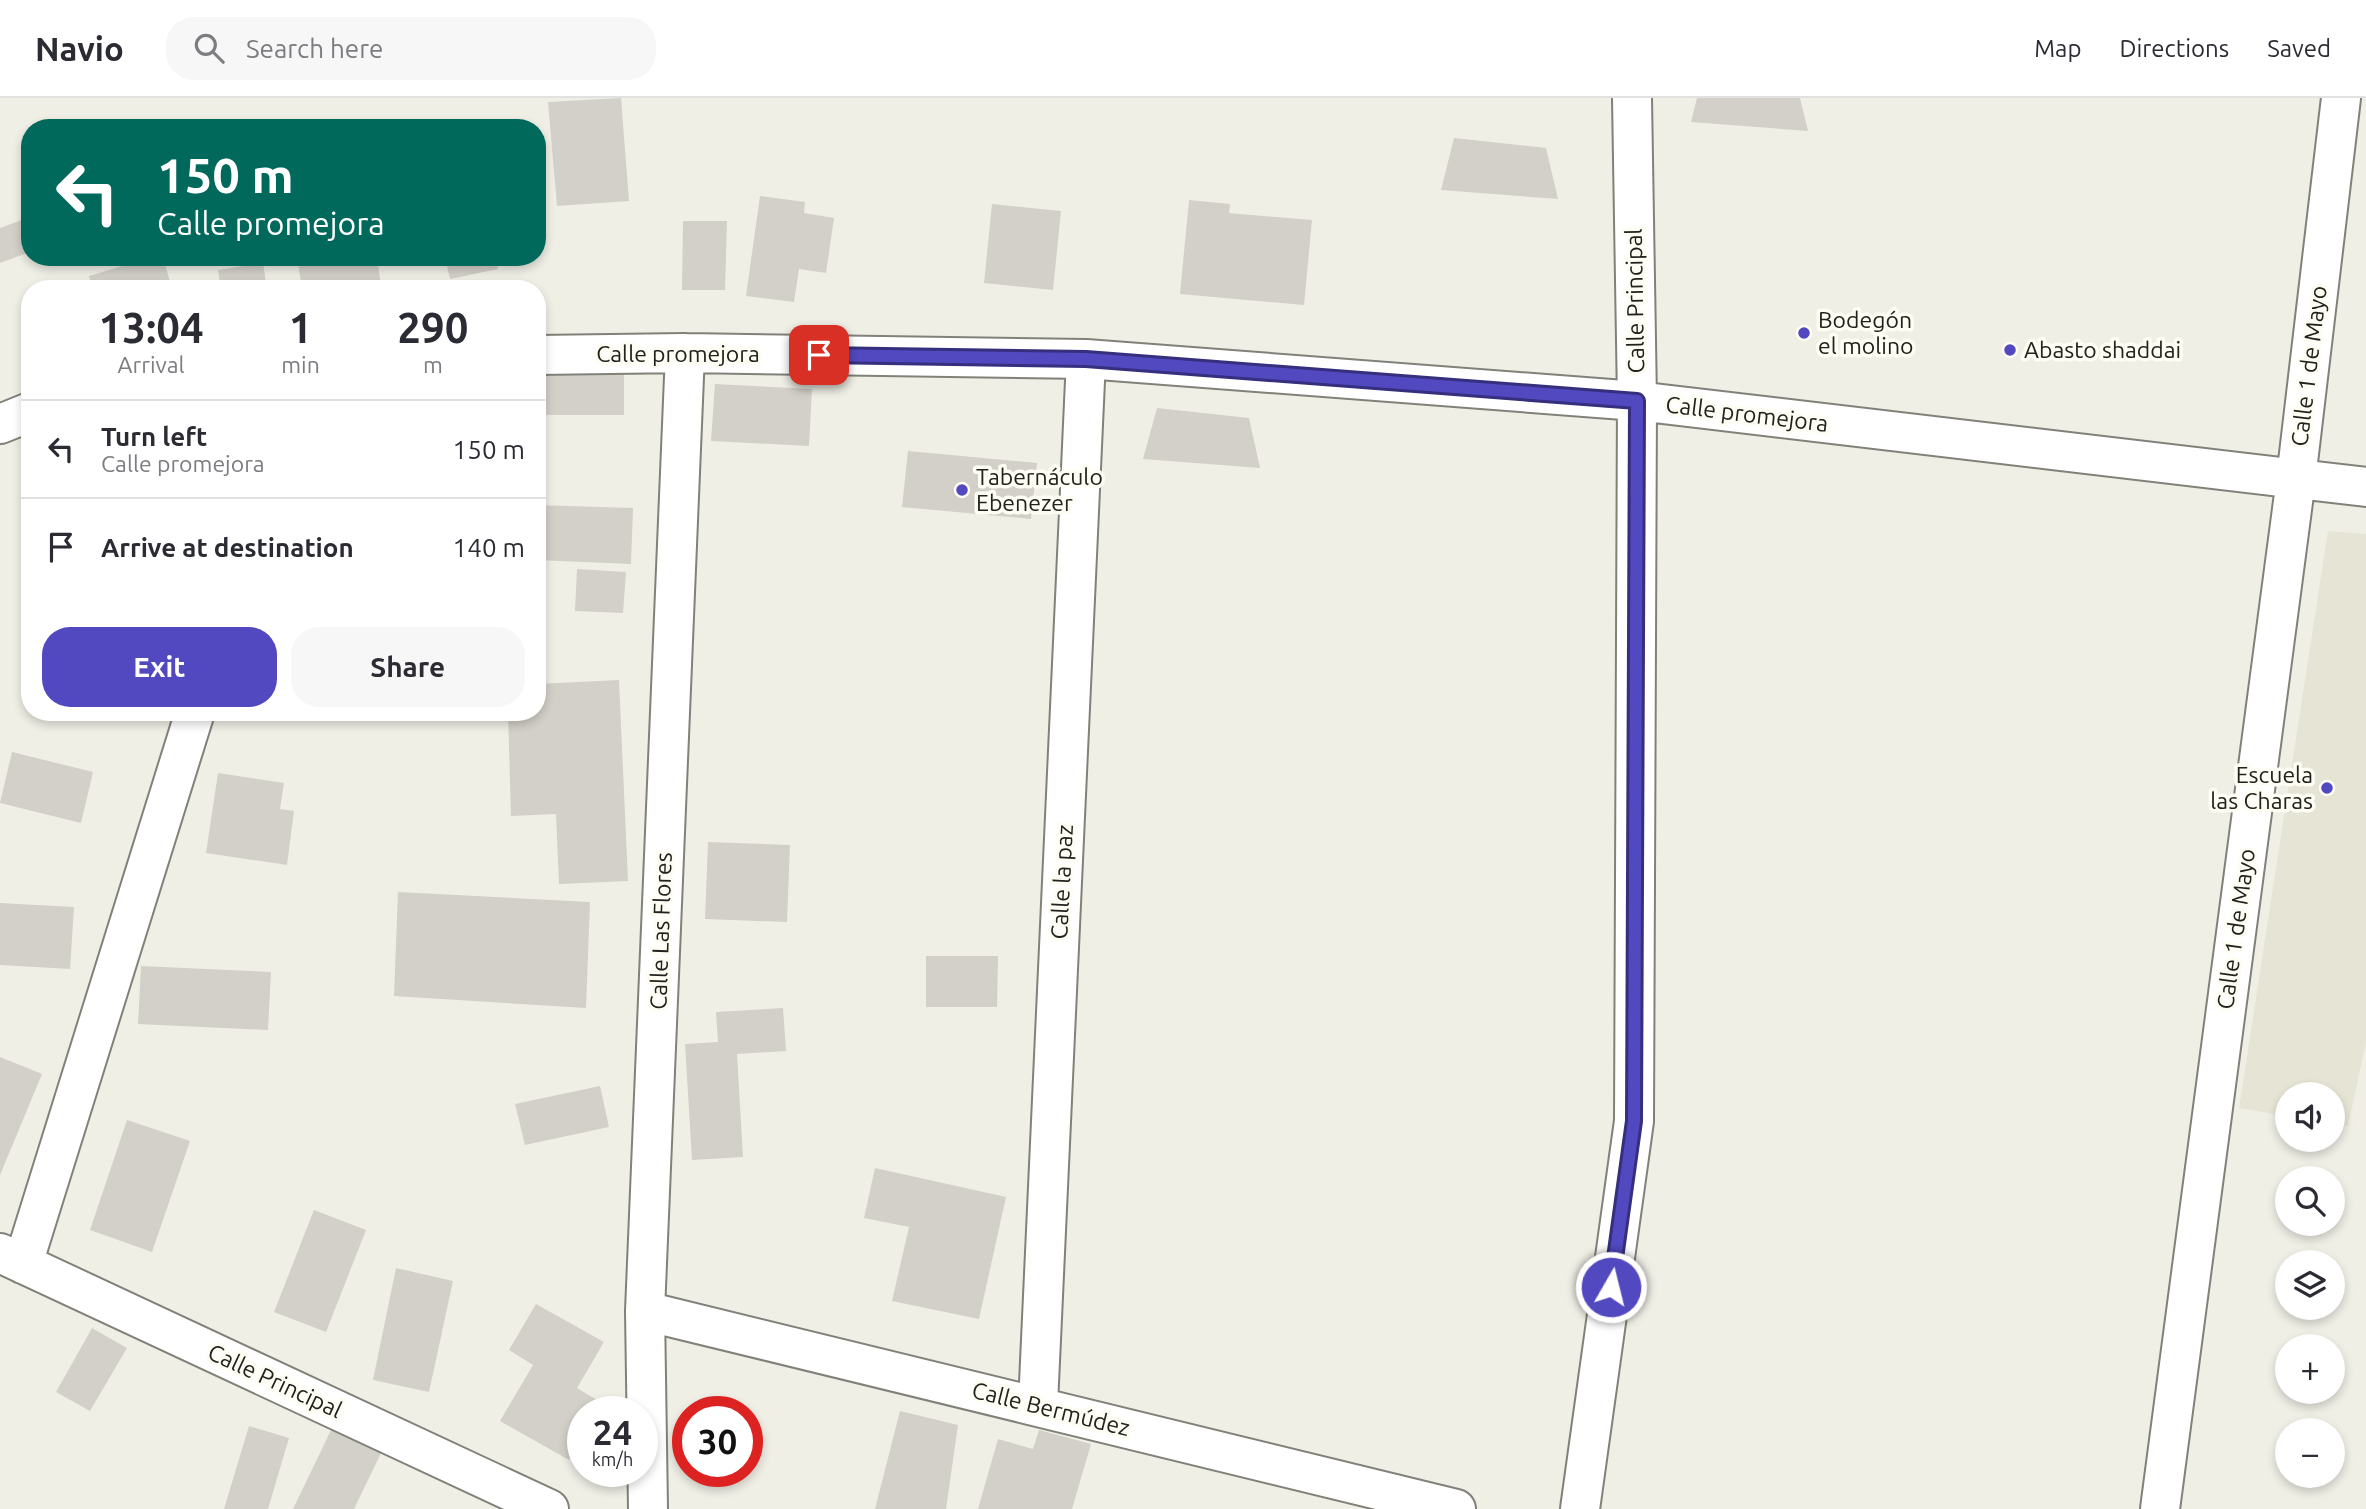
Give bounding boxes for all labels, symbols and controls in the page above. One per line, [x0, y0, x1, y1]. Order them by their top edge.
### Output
search box [166, 17, 656, 80]
icon: search [190, 29, 228, 67]
text: Navio [35, 30, 124, 67]
text: Search here [246, 34, 383, 63]
text: Map [2034, 35, 2081, 62]
text: Directions [2119, 35, 2229, 62]
text: Saved [2267, 35, 2331, 62]
icon: left [42, 147, 133, 238]
text: 150 m [157, 147, 294, 202]
text: Calle promejora [157, 205, 385, 241]
street label: Calle Principal [1621, 228, 1648, 374]
street label: Calle 1 de Mayo [2286, 284, 2331, 448]
text: 13:04 [99, 304, 204, 351]
text: 1 [289, 304, 312, 351]
text: 290 [397, 304, 468, 351]
place label: Bodegón el molino [1818, 307, 1914, 358]
pin [789, 325, 849, 385]
marker: Bodegón el molino [1796, 325, 1812, 341]
icon: arrive [800, 336, 838, 374]
place label: Abasto shaddai [2024, 337, 2181, 362]
street label: Calle promejora [596, 341, 760, 366]
marker: Abasto shaddai [2002, 342, 2018, 358]
text: Arrival [118, 352, 185, 377]
text: min [281, 352, 320, 377]
text: m [423, 352, 443, 377]
street label: Calle promejora [1664, 391, 1830, 436]
text: Turn left [101, 422, 207, 451]
icon: left [42, 430, 80, 468]
text: 150 m [453, 435, 525, 464]
text: Calle promejora [101, 451, 265, 476]
place label: Tabernáculo Ebenezer [976, 464, 1103, 515]
marker: Tabernáculo Ebenezer [954, 482, 970, 498]
icon: arrive [42, 528, 80, 566]
text: Arrive at destination [101, 533, 354, 562]
text: 140 m [453, 533, 525, 562]
button: Exit [42, 627, 277, 707]
button: Share [291, 627, 525, 707]
place label: Escuela las Charas [2210, 762, 2313, 813]
marker: Escuela las Charas [2319, 780, 2335, 796]
street label: Calle la paz [1046, 824, 1077, 940]
street label: Calle 1 de Mayo [2212, 847, 2259, 1011]
street label: Calle Las Flores [645, 852, 676, 1010]
map controls [2275, 1082, 2345, 1488]
button: sound [2275, 1082, 2345, 1152]
button: search [2275, 1166, 2345, 1236]
position arrow [1574, 1250, 1648, 1324]
button: layers [2275, 1250, 2345, 1320]
button: + [2275, 1334, 2345, 1404]
street label: Calle Principal [204, 1339, 346, 1422]
street label: Calle Bermúdez [970, 1377, 1133, 1440]
speed limit sign: 30 [672, 1396, 763, 1487]
text: 24 [593, 1412, 632, 1452]
button: − [2275, 1418, 2345, 1488]
text: km/h [592, 1449, 633, 1469]

